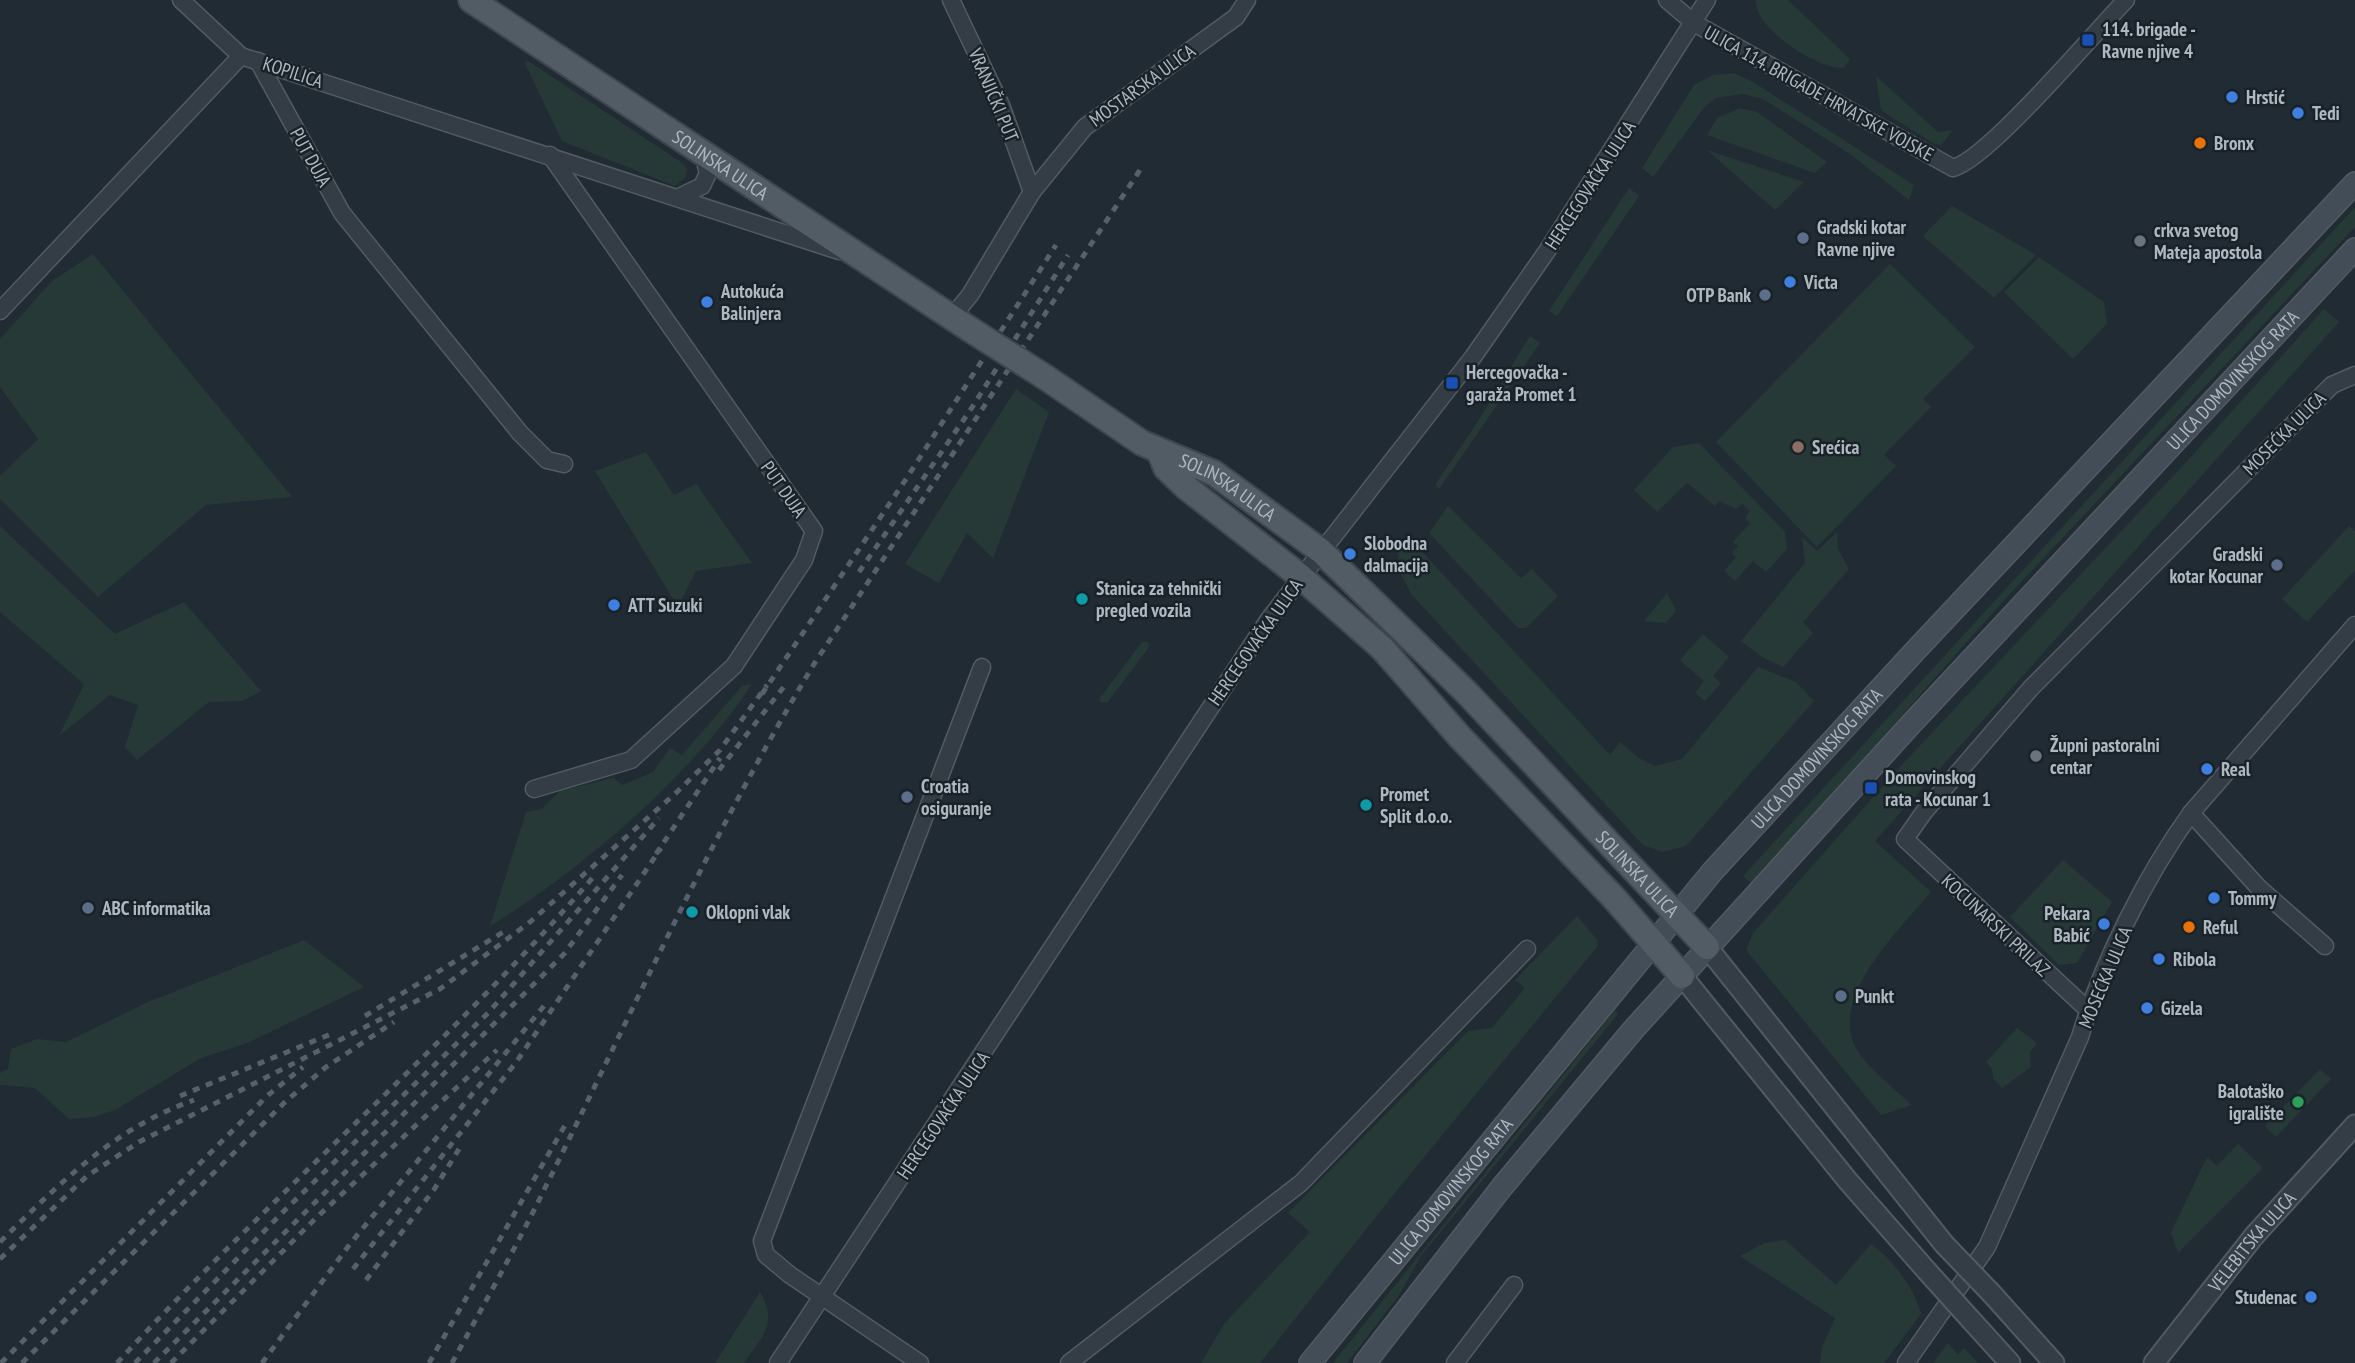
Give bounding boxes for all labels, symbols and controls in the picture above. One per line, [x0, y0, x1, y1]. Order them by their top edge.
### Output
place label: 114. brigade - Ravne njive 4 [2102, 17, 2196, 63]
street label: ULICA 114. BRIGADE HRVATSKE VOJSKE [1700, 20, 1938, 166]
marker: 114. brigade - Ravne njive 4 [2080, 32, 2096, 48]
street label: MOSTARSKA ULICA [1084, 39, 1200, 131]
street label: VRANJIČKI PUT [963, 44, 1025, 146]
street label: KOPILICA [260, 51, 326, 93]
place label: Hrstić [2246, 85, 2285, 109]
marker: Hrstić [2224, 89, 2240, 105]
place label: Tedi [2312, 101, 2340, 125]
marker: Tedi [2290, 105, 2306, 121]
street label: HERCEGOVAČKA ULICA [1539, 116, 1641, 254]
street label: PUT DUJA [285, 123, 337, 191]
street label: SOLINSKA ULICA [668, 124, 773, 205]
place label: Bronx [2214, 131, 2255, 155]
marker: Bronx [2192, 135, 2208, 151]
place label: Gradski kotar Ravne njive [1817, 215, 1907, 261]
place label: crkva svetog Mateja apostola [2154, 218, 2262, 264]
marker: Gradski kotar Ravne njive [1795, 230, 1811, 246]
marker: crkva svetog Mateja apostola [2132, 233, 2148, 249]
place label: Victa [1803, 270, 1838, 294]
marker: Victa [1782, 274, 1798, 290]
place label: Autokuća Balinjera [720, 279, 784, 325]
place label: OTP Bank [1686, 283, 1751, 307]
marker: OTP Bank [1757, 287, 1773, 303]
marker: Autokuća Balinjera [699, 294, 715, 310]
street label: ULICA DOMOVINSKOG RATA [2161, 305, 2304, 455]
place label: Hercegovačka - garaža Promet 1 [1466, 360, 1577, 406]
marker: Hercegovačka - garaža Promet 1 [1444, 375, 1460, 391]
street label: MOSEĆKA ULICA [2237, 386, 2331, 480]
place label: Srećica [1812, 435, 1860, 459]
marker: Srećica [1790, 439, 1806, 455]
street label: SOLINSKA ULICA [1176, 448, 1281, 526]
street label: PUT DUJA [756, 456, 812, 522]
place label: Slobodna dalmacija [1364, 531, 1429, 577]
place label: Gradski kotar Kocunar [2169, 542, 2263, 588]
marker: Slobodna dalmacija [1342, 546, 1358, 562]
marker: Gradski kotar Kocunar [2269, 557, 2285, 573]
street label: HERCEGOVAČKA ULICA [1202, 574, 1308, 710]
place label: Stanica za tehnički pregled vozila [1096, 576, 1222, 622]
marker: Stanica za tehnički pregled vozila [1074, 591, 1090, 607]
place label: ATT Suzuki [627, 593, 703, 617]
marker: ATT Suzuki [606, 597, 622, 613]
street label: ULICA DOMOVINSKOG RATA [1746, 683, 1887, 834]
place label: Župni pastoralni centar [2050, 733, 2160, 779]
marker: Župni pastoralni centar [2028, 748, 2044, 764]
place label: Real [2221, 757, 2251, 781]
marker: Real [2199, 761, 2215, 777]
place label: Domovinskog rata - Kocunar 1 [1885, 765, 1991, 811]
place label: Croatia osiguranje [921, 774, 992, 820]
marker: Domovinskog rata - Kocunar 1 [1863, 780, 1879, 796]
place label: Promet Split d.o.o. [1380, 782, 1452, 828]
marker: Croatia osiguranje [899, 789, 915, 805]
marker: Promet Split d.o.o. [1358, 797, 1374, 813]
street label: SOLINSKA ULICA [1591, 825, 1684, 922]
street label: KOCUNARSKI PRILAZ [1937, 869, 2055, 981]
place label: Tommy [2228, 886, 2277, 910]
marker: Tommy [2206, 890, 2222, 906]
place label: ABC informatika [101, 896, 211, 920]
marker: ABC informatika [80, 900, 96, 916]
place label: Oklopni vlak [706, 900, 790, 924]
place label: Pekara Babić [2044, 901, 2090, 947]
marker: Oklopni vlak [684, 904, 700, 920]
place label: Reful [2203, 915, 2238, 939]
marker: Pekara Babić [2096, 916, 2112, 932]
marker: Reful [2181, 919, 2197, 935]
street label: MOSEĆKA ULICA [2073, 922, 2137, 1032]
place label: Ribola [2173, 947, 2216, 971]
marker: Ribola [2151, 951, 2167, 967]
place label: Punkt [1855, 984, 1894, 1008]
marker: Punkt [1833, 988, 1849, 1004]
place label: Gizela [2161, 996, 2203, 1020]
marker: Gizela [2139, 1000, 2155, 1016]
street label: HERCEGOVAČKA ULICA [891, 1046, 995, 1184]
place label: Balotaško igralište [2218, 1079, 2284, 1125]
marker: Balotaško igralište [2290, 1094, 2306, 1110]
street label: ULICA DOMOVINSKOG RATA [1383, 1113, 1518, 1270]
street label: VELEBITSKA ULICA [2202, 1186, 2301, 1297]
place label: Studenac [2235, 1285, 2297, 1309]
marker: Studenac [2303, 1289, 2319, 1305]

